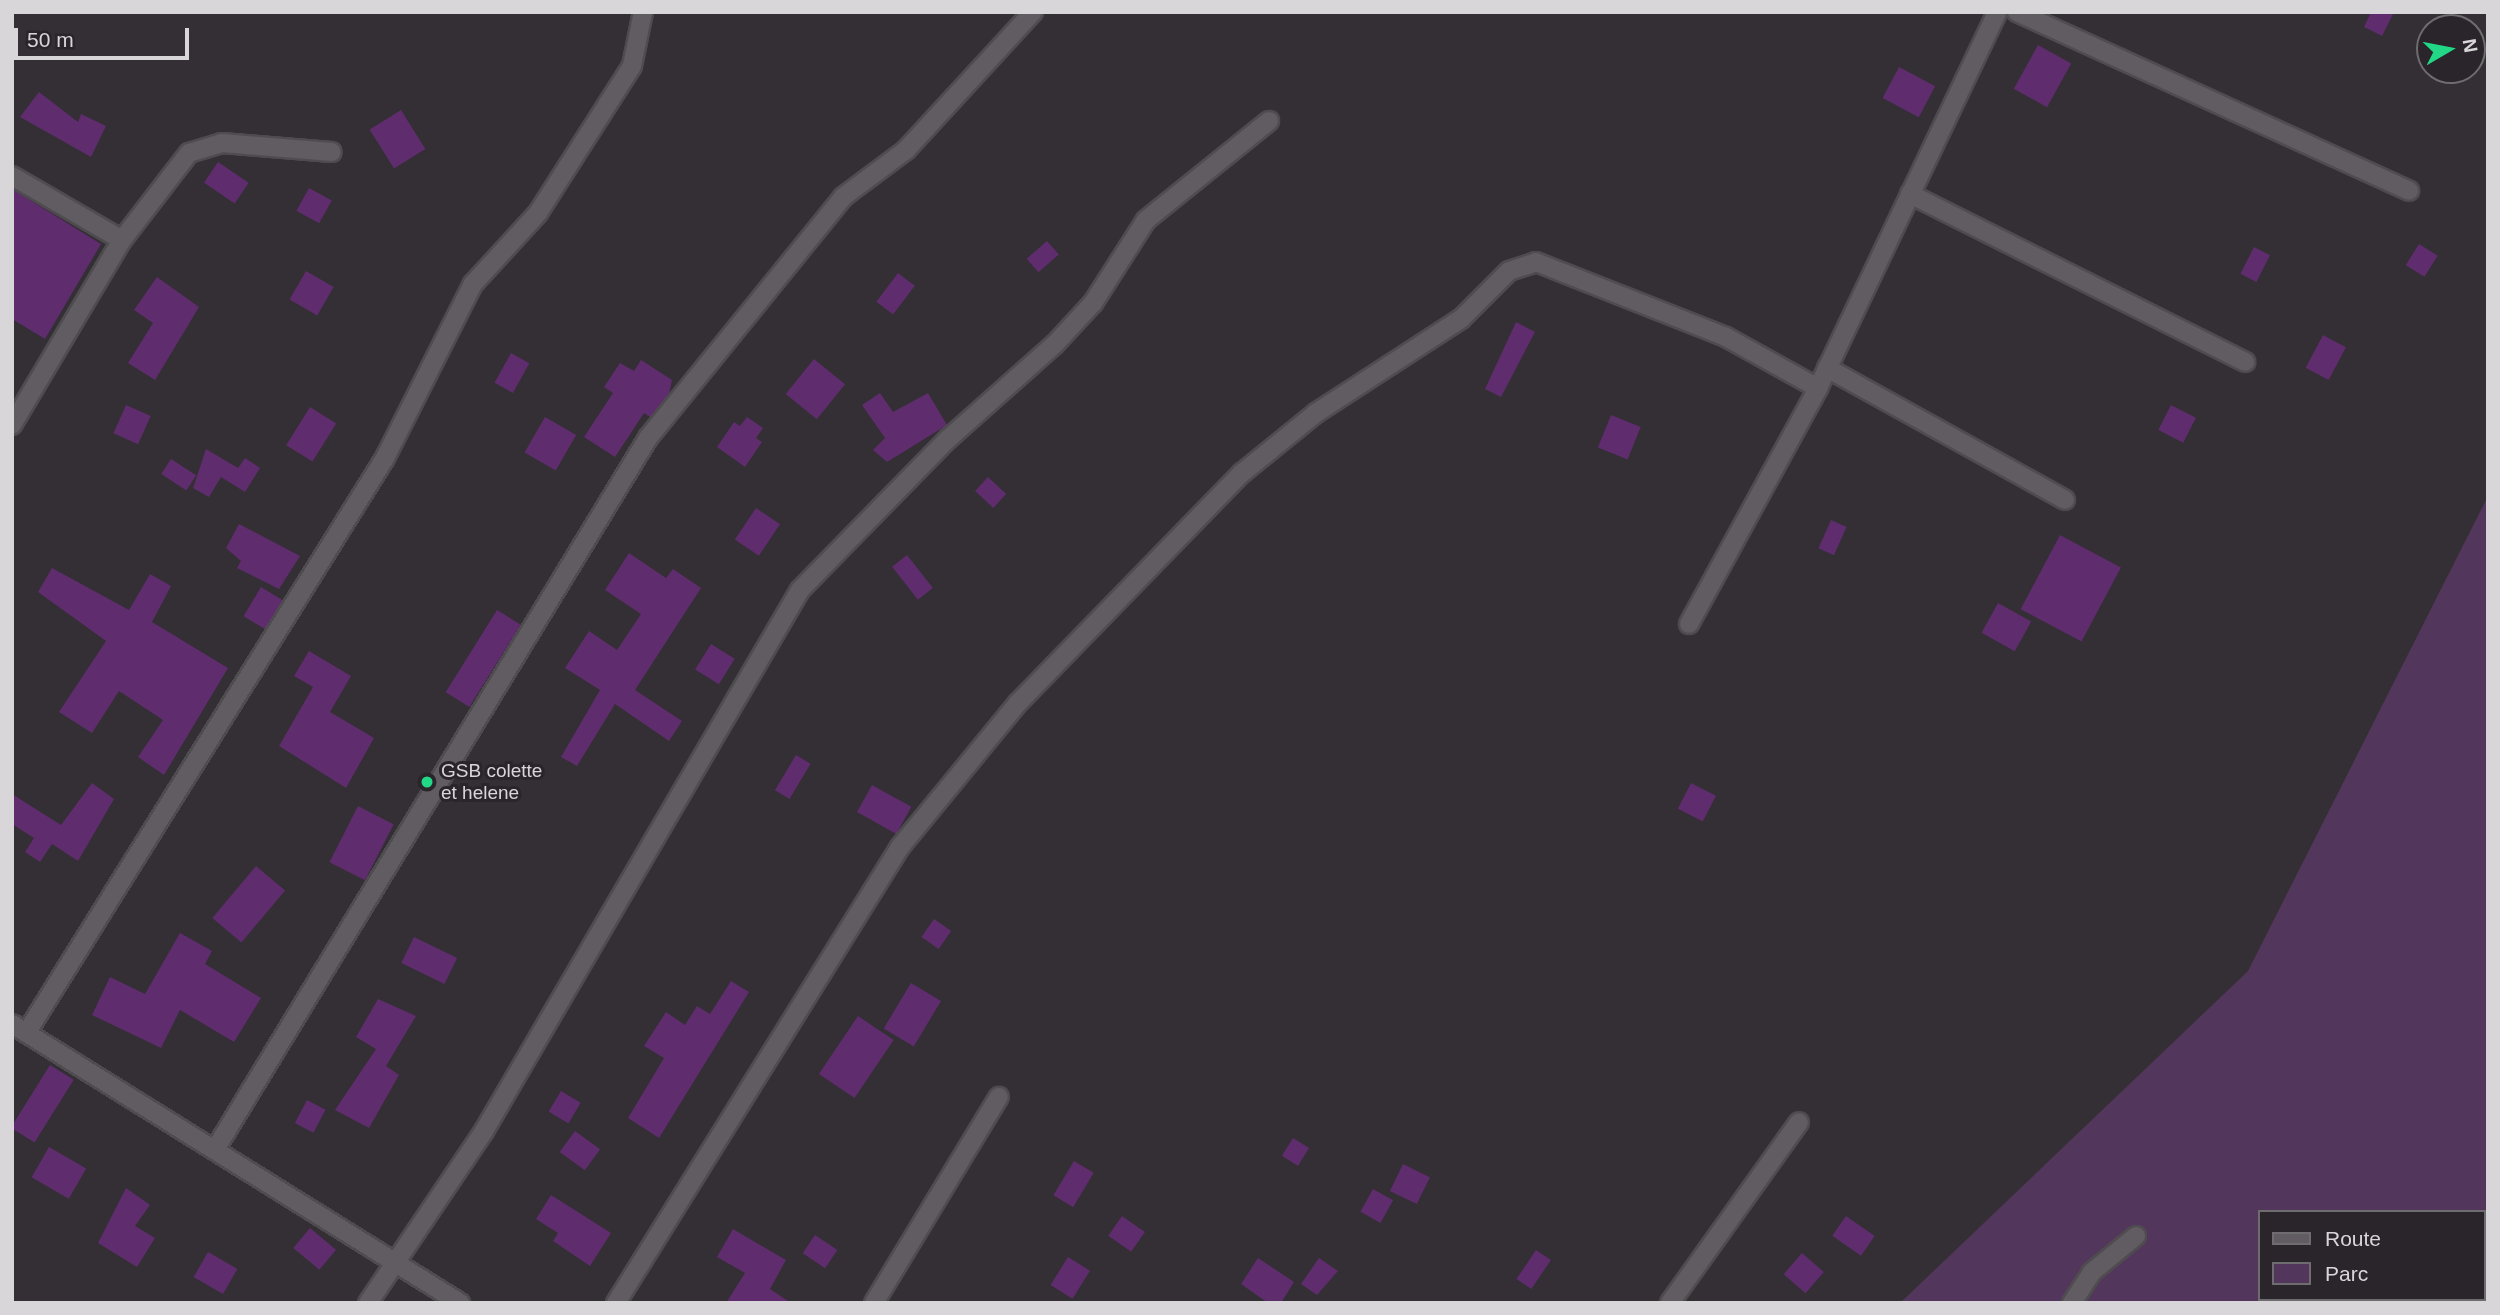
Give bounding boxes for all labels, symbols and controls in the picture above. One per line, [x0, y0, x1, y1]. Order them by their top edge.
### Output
scale bar [18, 14, 192, 58]
north arrow [2416, 14, 2486, 84]
text: 50 m [27, 28, 74, 51]
text: N [2459, 37, 2482, 54]
place label: GSB colette et helene [441, 760, 542, 804]
marker: GSB colette et helene [419, 774, 435, 790]
legend [2258, 1210, 2486, 1301]
text: Route [2325, 1227, 2381, 1250]
text: Parc [2325, 1262, 2368, 1285]

